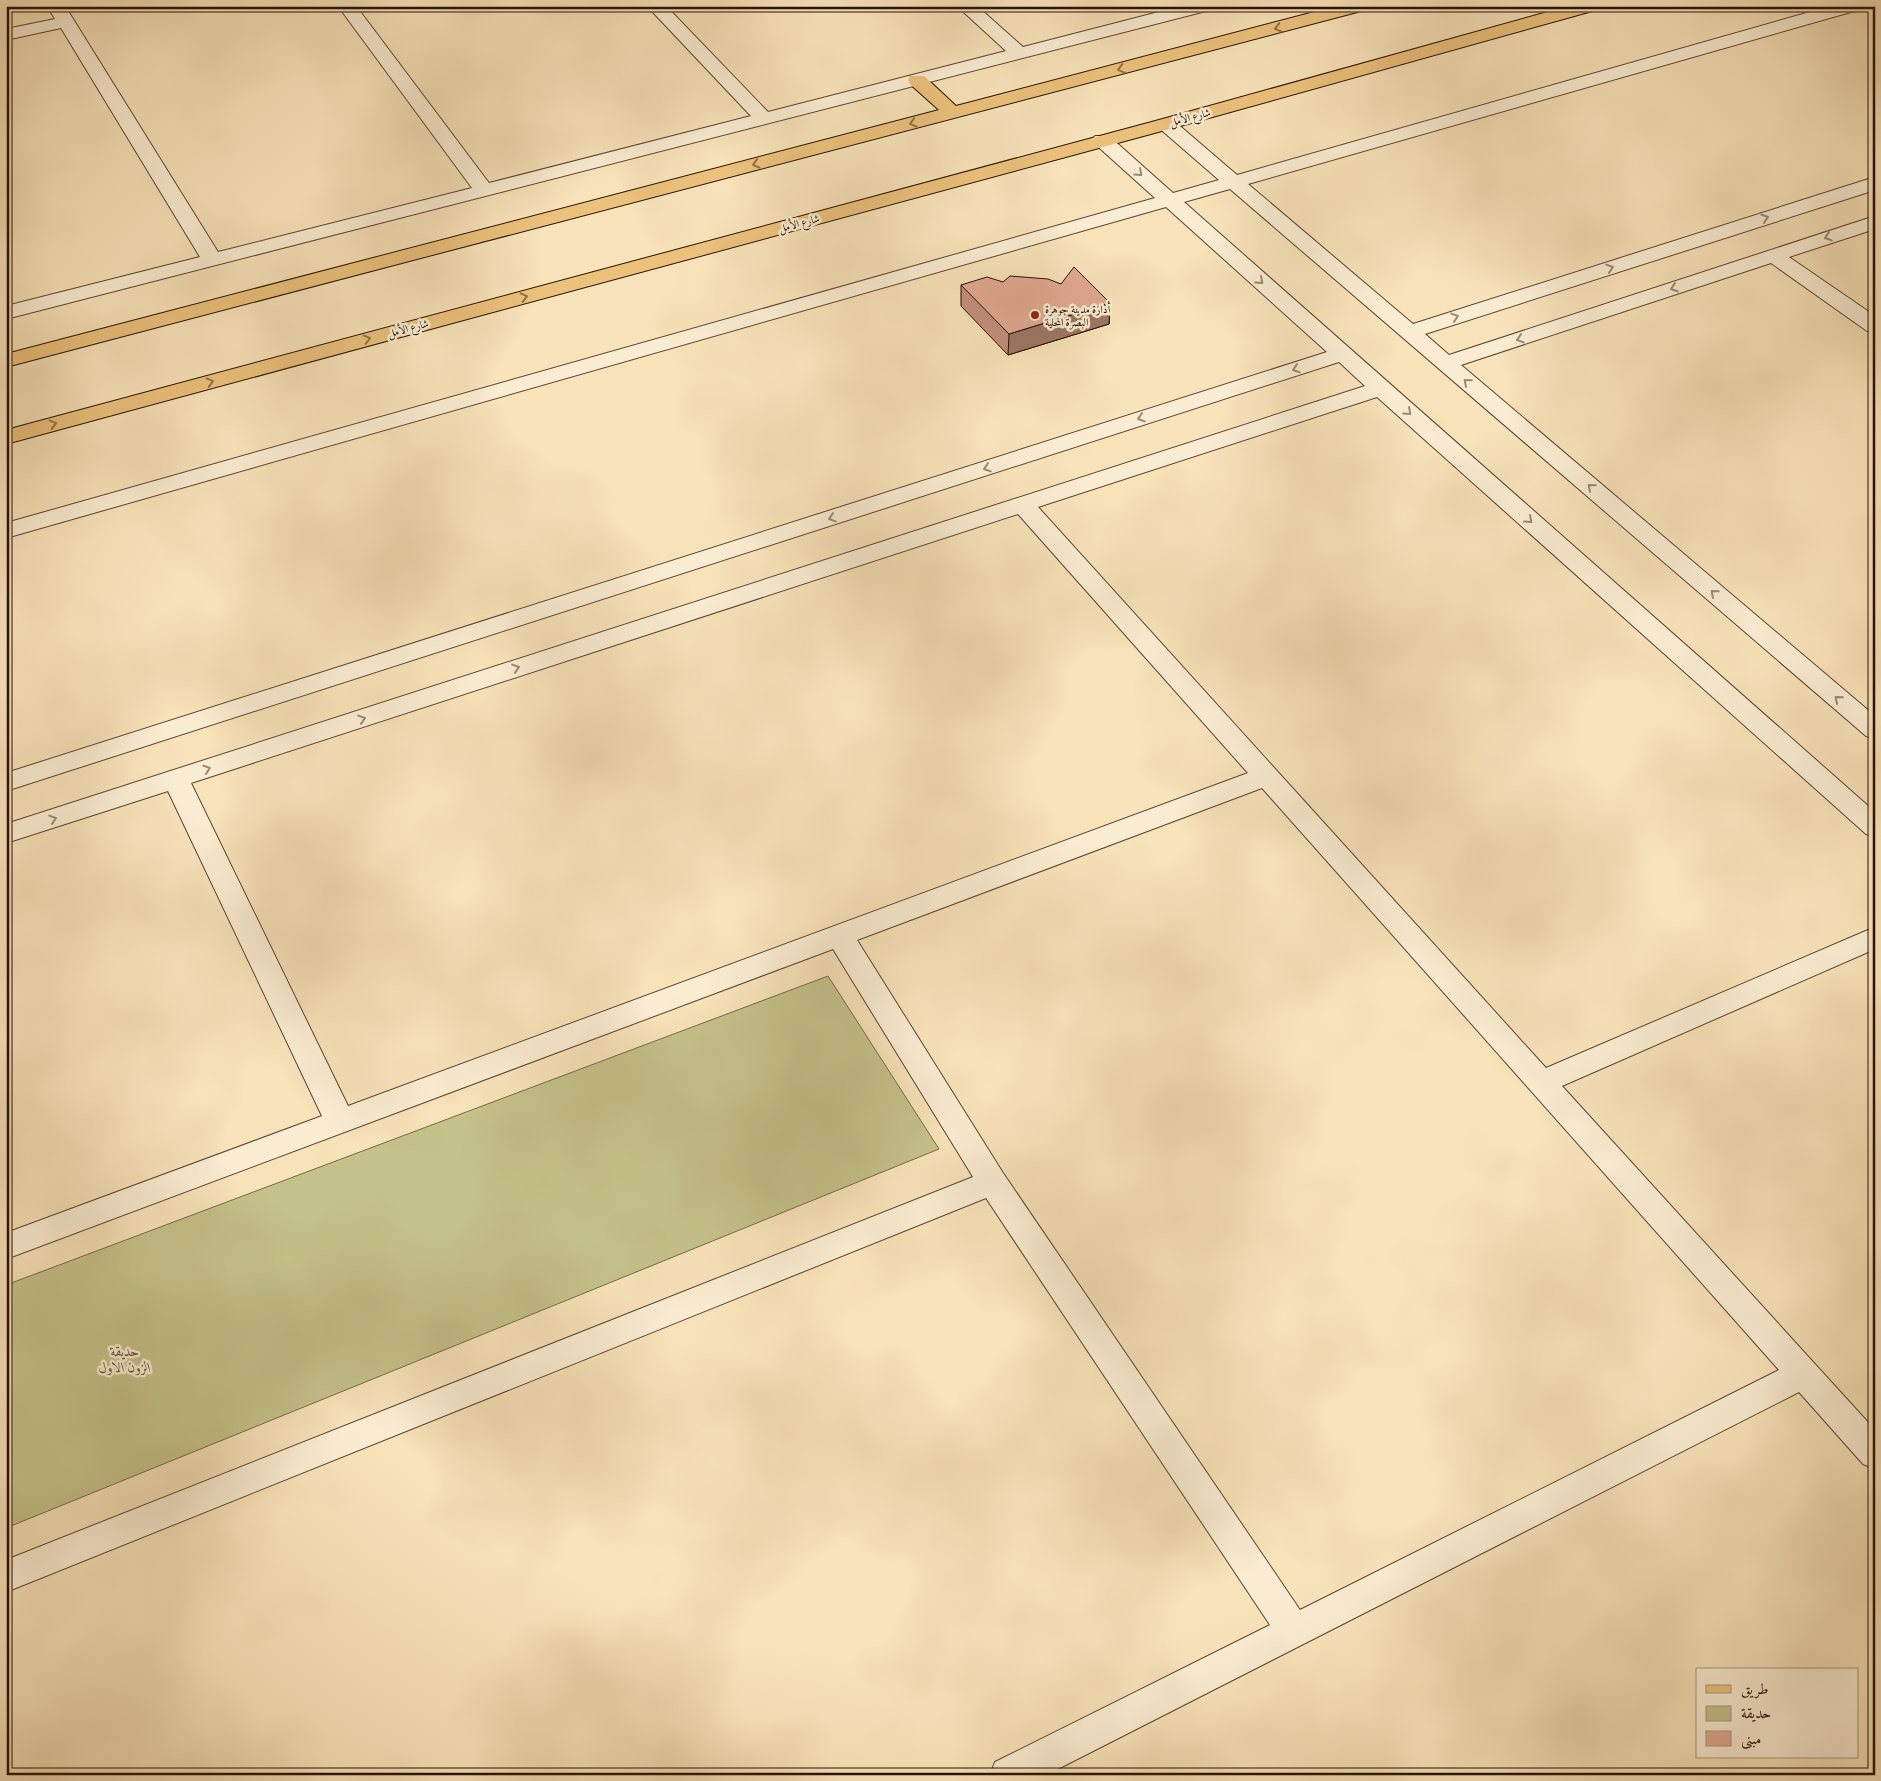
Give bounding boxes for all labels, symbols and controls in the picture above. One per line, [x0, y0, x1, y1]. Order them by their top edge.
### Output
one-way arrow [1275, 22, 1283, 32]
one-way arrow [1118, 63, 1126, 73]
street label: شارع الأمل [1168, 104, 1213, 132]
one-way arrow [909, 117, 918, 128]
one-way arrow [752, 158, 760, 169]
one-way arrow [1133, 167, 1142, 176]
street label: شارع الأمل [777, 210, 822, 238]
one-way arrow [1760, 214, 1768, 224]
one-way arrow [1825, 231, 1833, 241]
one-way arrow [1605, 263, 1614, 273]
one-way arrow [1255, 275, 1264, 284]
one-way arrow [1670, 282, 1679, 292]
one-way arrow [519, 292, 528, 303]
place label: أدارة مدينة جوهرة البصرة المحلية [1045, 301, 1111, 331]
marker: أدارة مدينة جوهرة البصرة المحلية [1029, 309, 1041, 321]
one-way arrow [1451, 313, 1459, 323]
street label: شارع الأمل [386, 315, 431, 343]
one-way arrow [1516, 333, 1524, 343]
one-way arrow [362, 335, 371, 345]
one-way arrow [1293, 363, 1301, 373]
one-way arrow [206, 377, 214, 387]
one-way arrow [1464, 379, 1473, 388]
one-way arrow [1402, 406, 1411, 415]
one-way arrow [1138, 413, 1146, 423]
one-way arrow [49, 419, 58, 430]
one-way arrow [983, 462, 991, 472]
one-way arrow [1587, 484, 1596, 493]
one-way arrow [828, 512, 837, 522]
one-way arrow [1524, 514, 1533, 523]
one-way arrow [1711, 590, 1720, 599]
one-way arrow [512, 664, 520, 674]
one-way arrow [1834, 695, 1843, 704]
one-way arrow [357, 714, 365, 724]
one-way arrow [202, 765, 211, 775]
one-way arrow [48, 815, 56, 825]
park label: حديقة الزون الاول [99, 1343, 151, 1378]
legend [1696, 1668, 1858, 1758]
text: طريق [1741, 1680, 1768, 1701]
text: حديقة [1741, 1704, 1771, 1725]
text: مبنى [1741, 1730, 1761, 1751]

